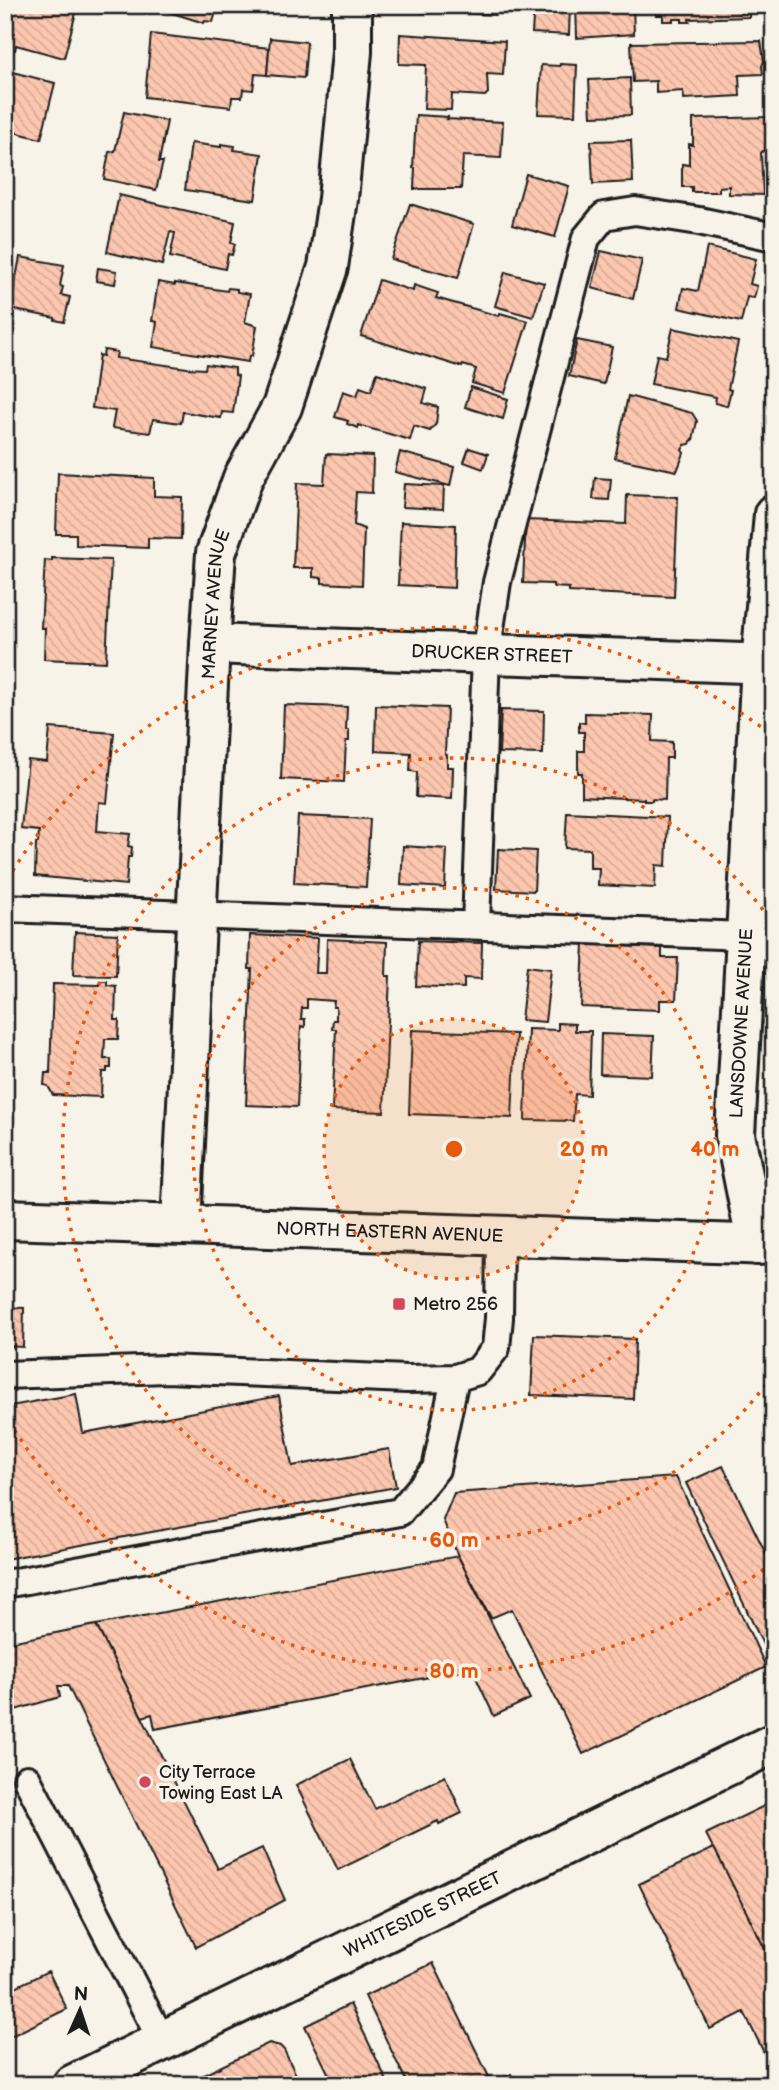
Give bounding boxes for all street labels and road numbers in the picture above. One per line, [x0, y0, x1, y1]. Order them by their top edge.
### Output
street label: MARNEY AVENUE [198, 526, 234, 680]
street label: DRUCKER STREET [411, 641, 573, 667]
street label: LANSDOWNE AVENUE [725, 928, 757, 1119]
street label: NORTH EASTERN AVENUE [276, 1218, 504, 1246]
street label: WHITESIDE STREET [340, 1867, 505, 1961]

